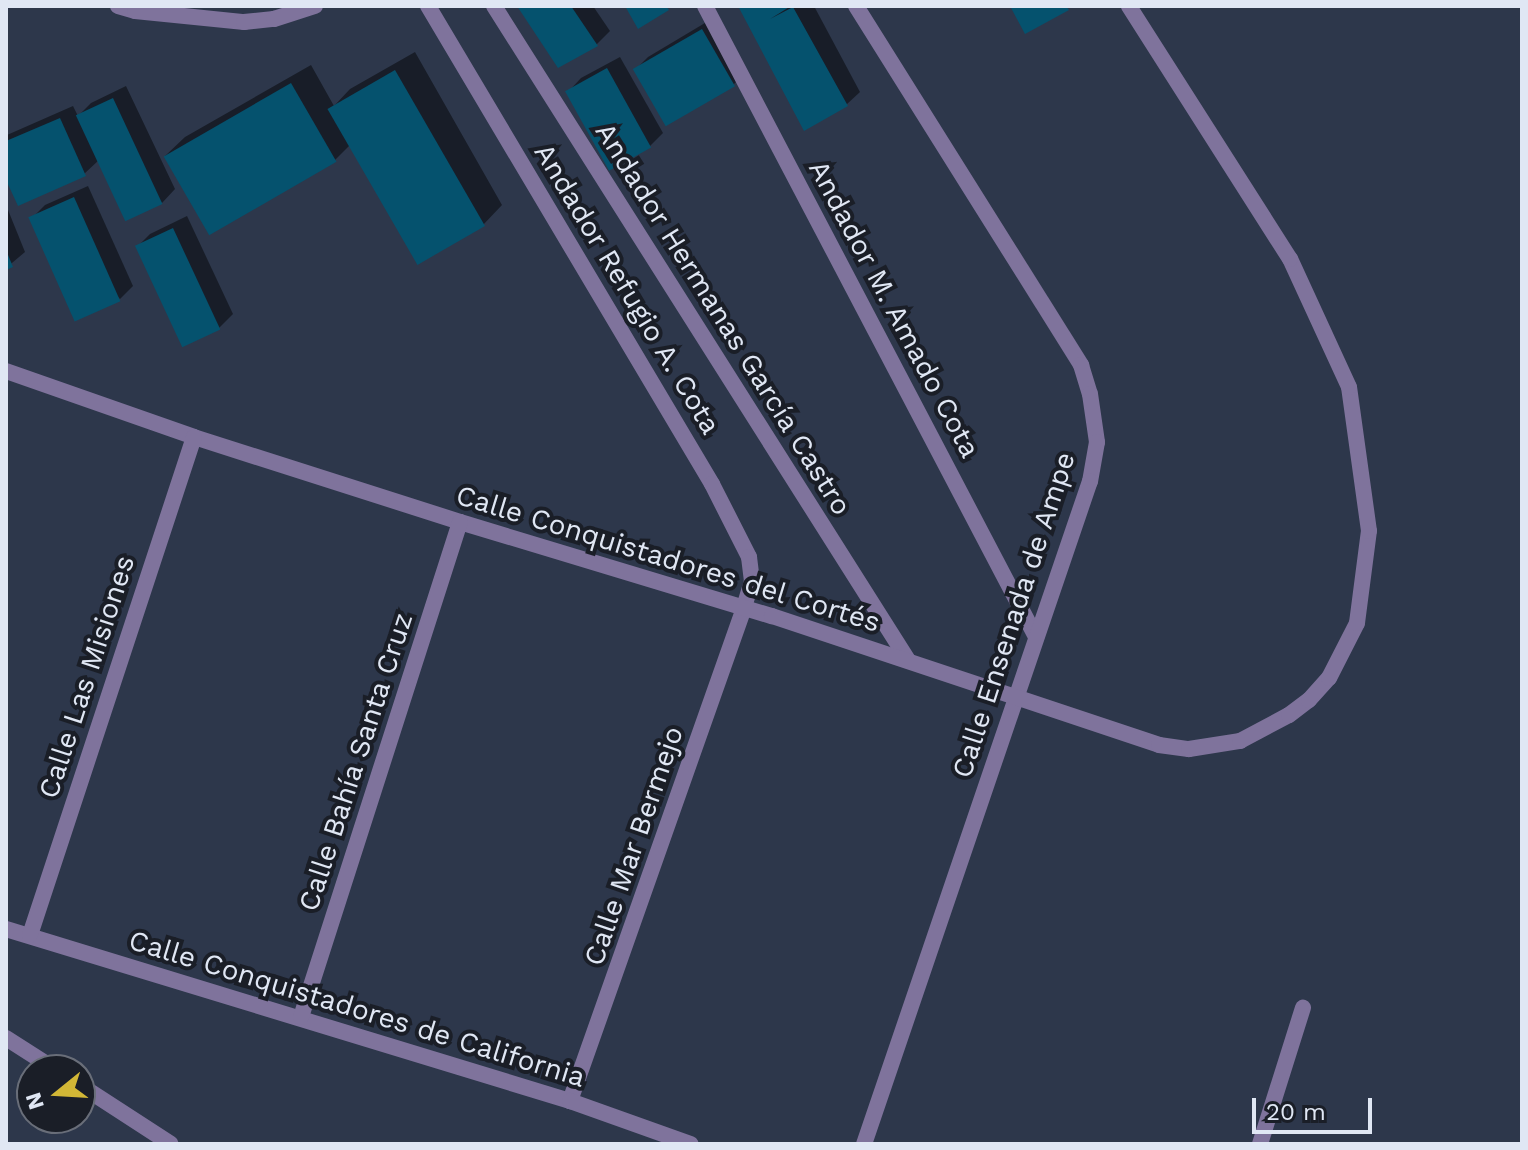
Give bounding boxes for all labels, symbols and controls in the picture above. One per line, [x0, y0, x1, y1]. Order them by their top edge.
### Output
street label: Andador Hermanas García Castro [588, 116, 858, 522]
street label: Andador Refugio A. Cota [526, 137, 728, 441]
street label: Andador M. Amado Cota [801, 154, 987, 464]
street label: Calle Ensenada de Ampe [945, 447, 1083, 783]
street label: Calle Conquistadores del Cortés [451, 478, 885, 640]
street label: Calle Las Misiones [32, 551, 142, 803]
street label: Calle Bahía Santa Cruz [292, 608, 420, 916]
street label: Calle Mar Bermejo [577, 722, 691, 970]
street label: Calle Conquistadores de California [125, 923, 589, 1095]
north arrow [16, 1054, 96, 1134]
scale bar [1256, 1082, 1376, 1132]
text: N [20, 1089, 49, 1113]
text: 20 m [1266, 1098, 1326, 1126]

